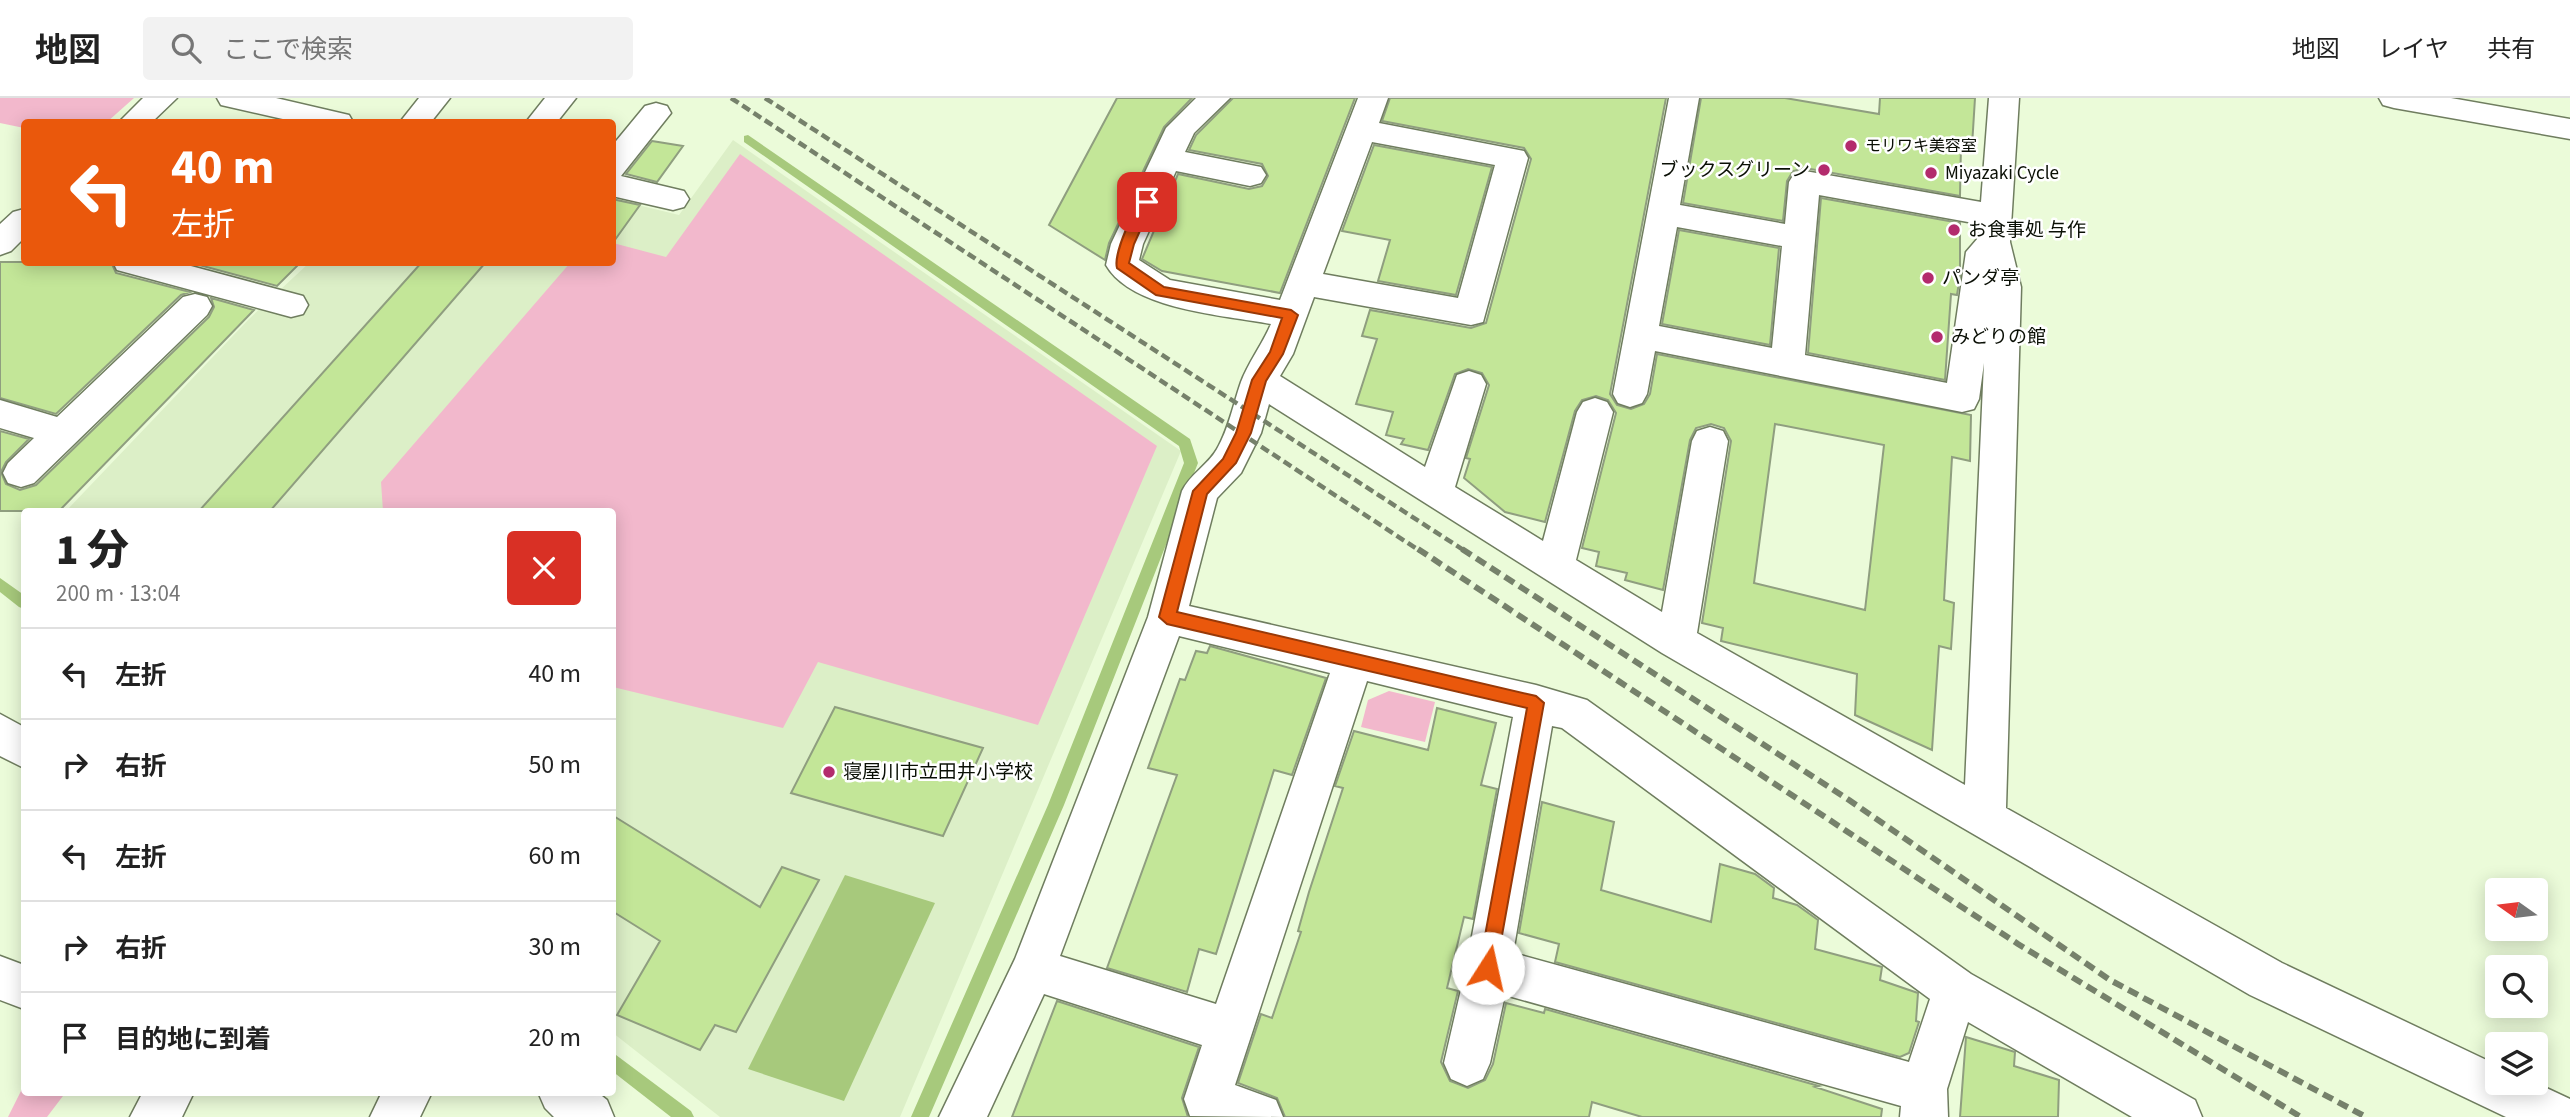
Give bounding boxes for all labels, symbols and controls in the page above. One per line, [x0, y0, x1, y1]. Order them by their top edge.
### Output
search box [143, 17, 633, 80]
text: 地図 [35, 27, 101, 74]
icon: search [167, 29, 205, 67]
text: ここで検索 [223, 31, 353, 68]
text: 地図 [2292, 32, 2340, 67]
text: レイヤ [2378, 32, 2449, 67]
text: 共有 [2487, 32, 2535, 67]
text: 40 m [171, 133, 275, 203]
place label: モリワキ美容室 [1865, 135, 1977, 157]
marker: モリワキ美容室 [1843, 138, 1859, 154]
icon: left [56, 147, 147, 238]
place label: ブックスグリーン [1660, 157, 1810, 184]
place label: Miyazaki Cycle [1945, 160, 2059, 187]
marker: ブックスグリーン [1816, 162, 1832, 178]
marker: Miyazaki Cycle [1923, 165, 1939, 181]
pin [1117, 172, 1177, 232]
icon: arrive [1128, 183, 1166, 221]
text: 左折 [171, 202, 235, 248]
place label: お食事処 与作 [1968, 217, 2086, 244]
marker: お食事処 与作 [1946, 222, 1962, 238]
place label: パンダ亭 [1942, 265, 2019, 292]
marker: パンダ亭 [1920, 270, 1936, 286]
place label: みどりの館 [1951, 324, 2046, 351]
marker: みどりの館 [1929, 329, 1945, 345]
text: 1 分 [56, 521, 129, 581]
button: close [507, 531, 581, 605]
text: 200 m · 13:04 [56, 577, 180, 610]
icon: left [56, 655, 94, 693]
text: 40 m [528, 655, 581, 692]
text: 左折 [115, 657, 167, 694]
icon: right [56, 746, 94, 784]
text: 50 m [528, 746, 581, 783]
text: 右折 [115, 748, 167, 785]
place label: 寝屋川市立田井小学校 [843, 759, 1033, 786]
marker: 寝屋川市立田井小学校 [821, 764, 837, 780]
icon: left [56, 837, 94, 875]
text: 60 m [528, 837, 581, 874]
text: 左折 [115, 839, 167, 876]
north arrow [2485, 878, 2548, 942]
map controls [2485, 878, 2548, 1095]
icon: right [56, 928, 94, 966]
text: 30 m [528, 928, 581, 965]
text: 右折 [115, 930, 167, 967]
position arrow [1451, 931, 1525, 1005]
button: search [2485, 955, 2548, 1018]
icon: arrive [56, 1019, 94, 1057]
text: 20 m [528, 1019, 581, 1056]
text: 目的地に到着 [115, 1021, 271, 1058]
button: layers [2485, 1032, 2548, 1095]

